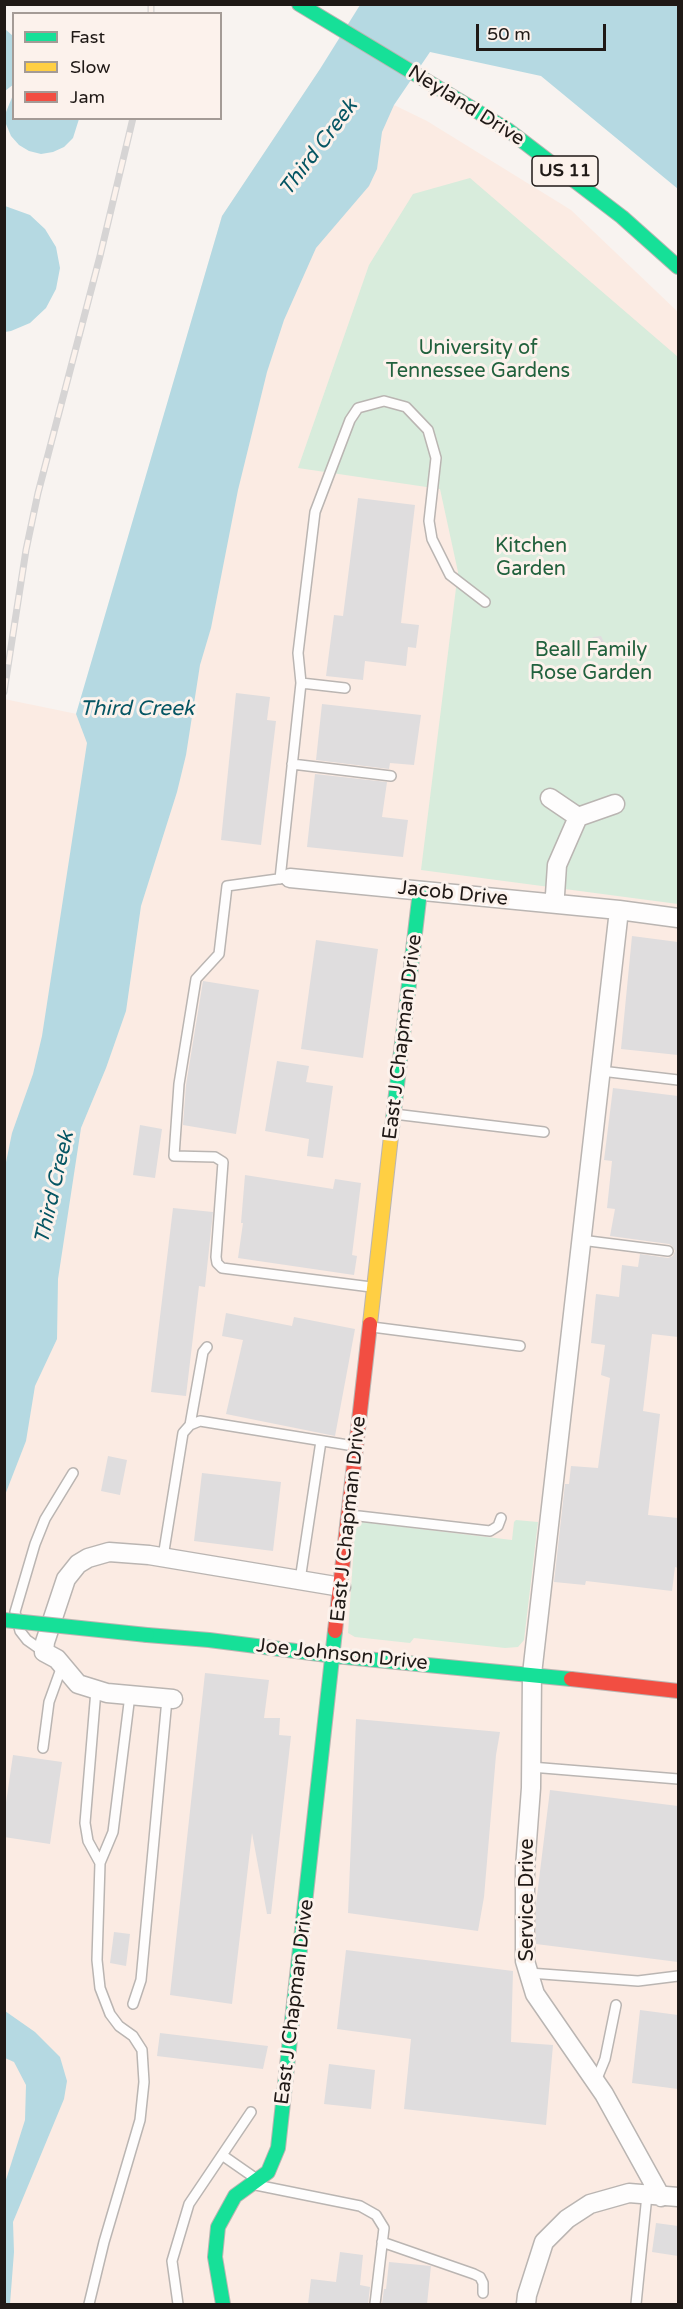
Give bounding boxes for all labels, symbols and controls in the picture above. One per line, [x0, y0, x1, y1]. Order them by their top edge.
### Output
legend [12, 12, 222, 120]
scale bar [479, 12, 610, 50]
text: 50 m [487, 23, 531, 45]
text: Fast [70, 26, 105, 48]
text: Slow [70, 56, 111, 78]
street label: Neyland Drive [403, 61, 529, 151]
text: Jam [70, 86, 105, 108]
water label: Third Creek [274, 95, 364, 201]
road number: US 11 [532, 156, 598, 186]
park label: University of Tennessee Gardens [386, 337, 570, 384]
park label: Kitchen Garden [495, 535, 567, 582]
park label: Beall Family Rose Garden [530, 639, 652, 686]
water label: Third Creek [80, 696, 194, 722]
street label: Jacob Drive [397, 876, 509, 912]
street label: East J Chapman Drive [378, 933, 428, 1141]
water label: Third Creek [30, 1129, 80, 1247]
street label: East J Chapman Drive [326, 1415, 372, 1623]
street label: Joe Johnson Drive [255, 1634, 429, 1676]
street label: Service Drive [516, 1838, 540, 1962]
street label: East J Chapman Drive [270, 1898, 320, 2106]

